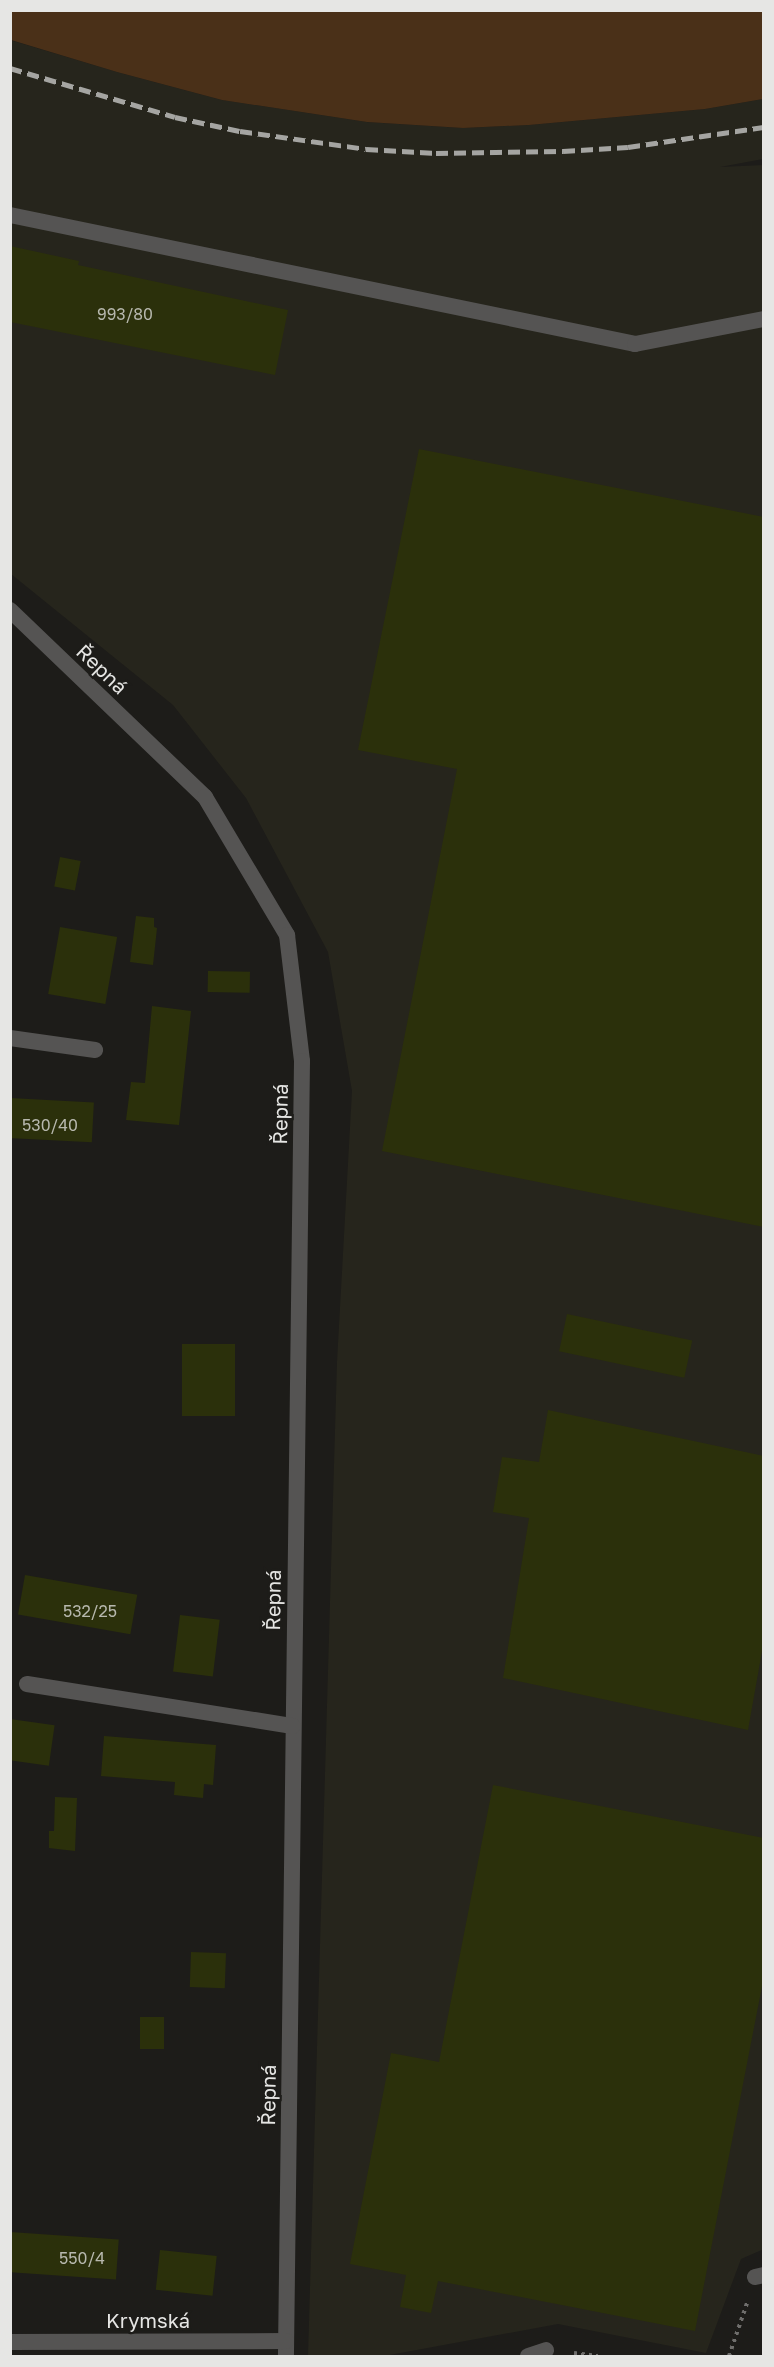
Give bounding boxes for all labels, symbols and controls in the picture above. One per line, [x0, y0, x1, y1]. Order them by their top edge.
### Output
house number: 993/80 [97, 304, 153, 324]
street label: Řepná [72, 639, 132, 699]
street label: Řepná [267, 1083, 293, 1145]
house number: 530/40 [22, 1115, 78, 1135]
street label: Řepná [260, 1569, 286, 1631]
house number: 532/25 [63, 1601, 117, 1621]
street label: Řepná [255, 2064, 281, 2126]
house number: 550/4 [59, 2248, 105, 2268]
street label: Krymská [106, 2308, 190, 2332]

